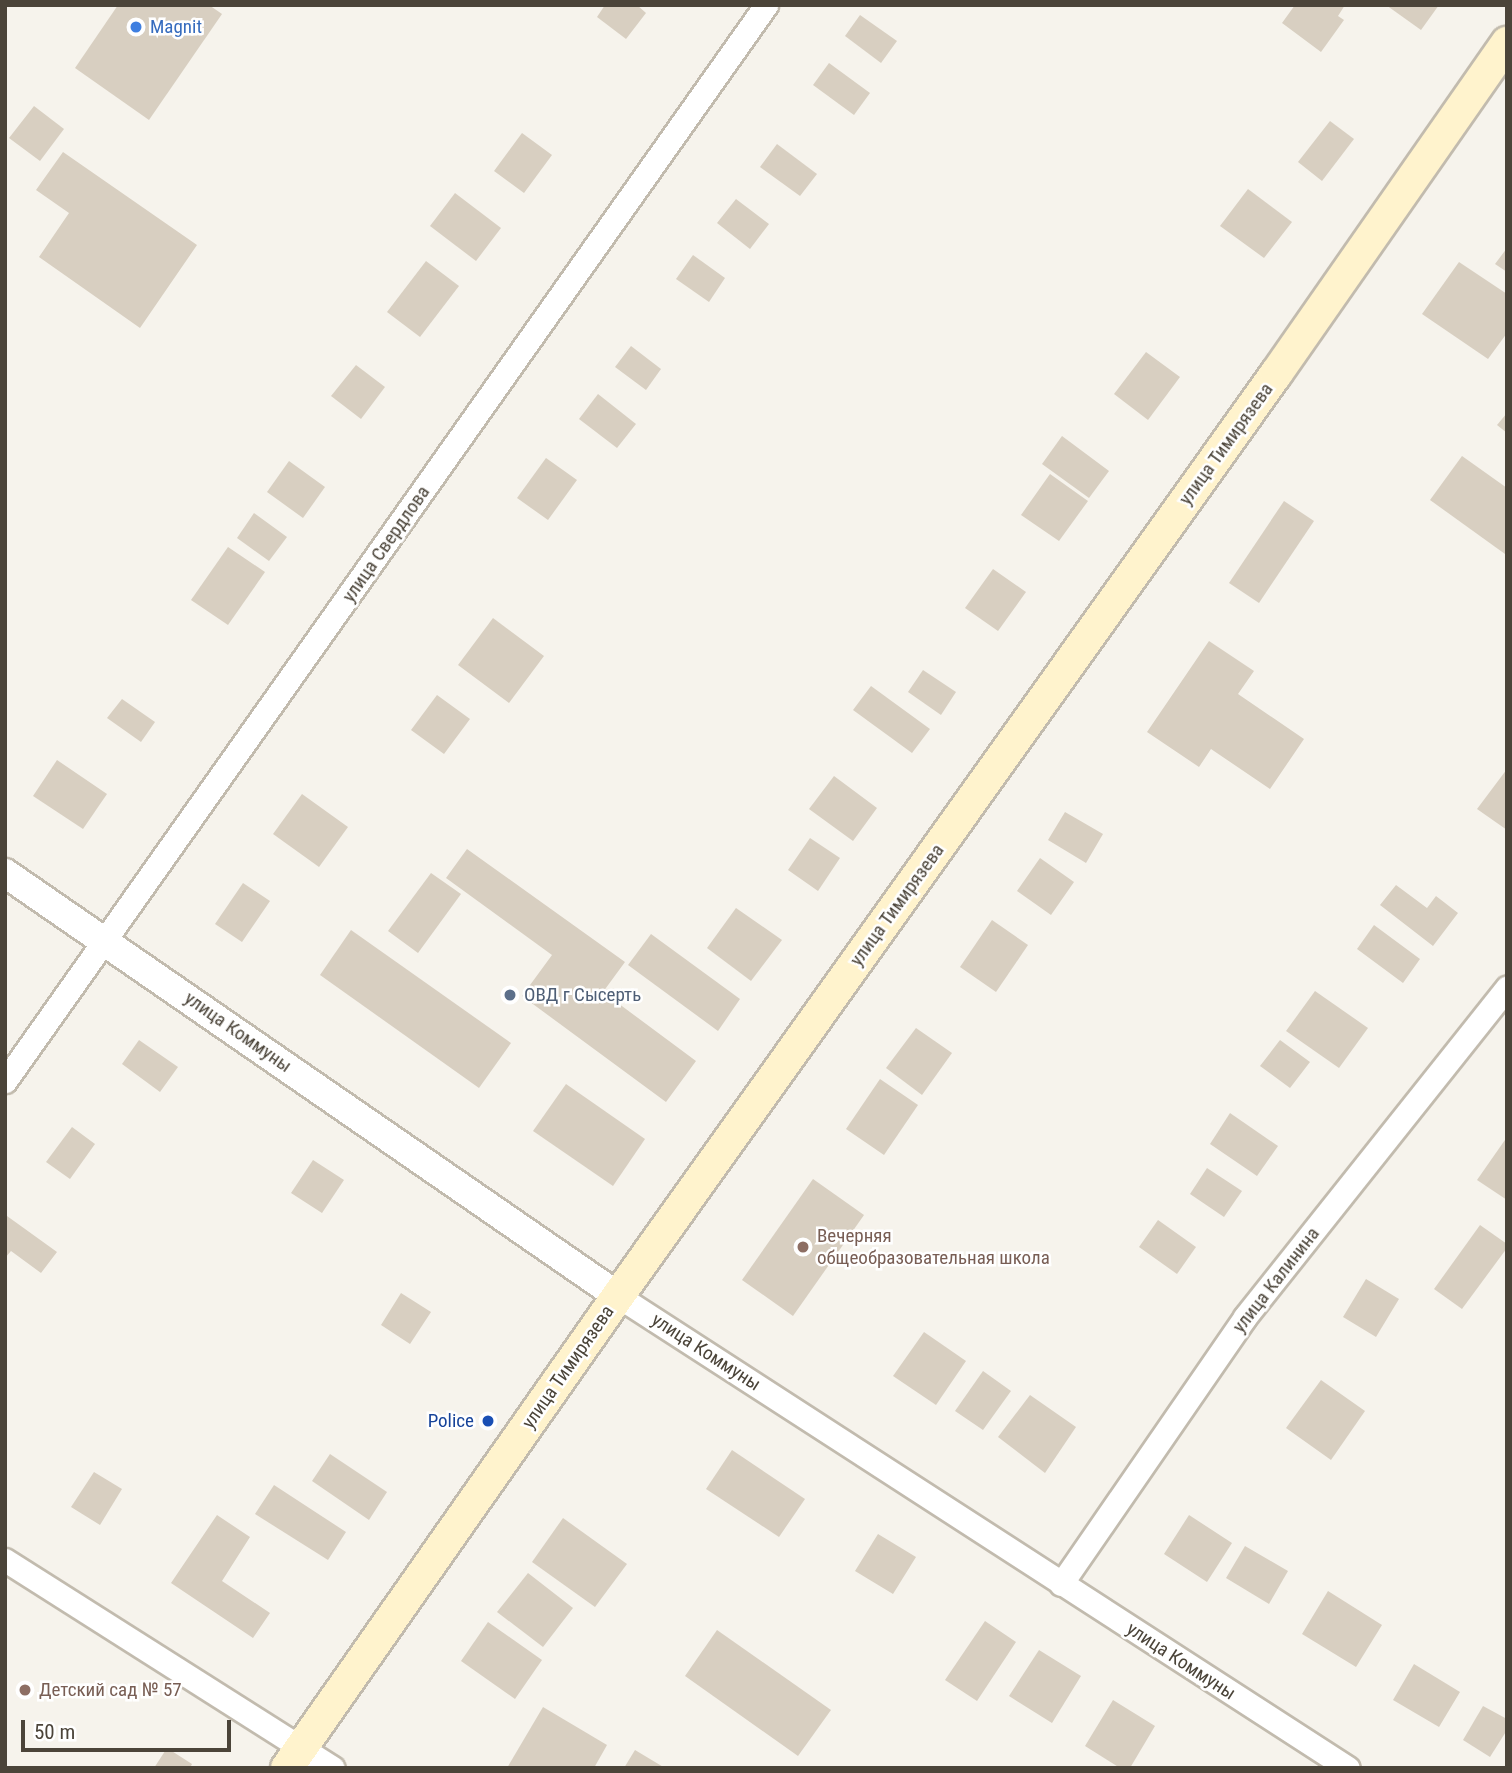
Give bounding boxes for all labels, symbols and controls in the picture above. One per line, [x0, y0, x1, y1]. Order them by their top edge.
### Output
place label: Magnit [150, 16, 202, 38]
marker: Magnit [128, 19, 144, 35]
street label: улица Тимирязева [1174, 378, 1278, 510]
street label: улица Свердлова [337, 481, 435, 607]
street label: улица Тимирязева [845, 839, 949, 971]
place label: ОВД г Сысерть [524, 984, 641, 1006]
street label: улица Коммуны [180, 987, 296, 1077]
marker: ОВД г Сысерть [502, 987, 518, 1003]
street label: улица Калинина [1228, 1223, 1324, 1337]
place label: Вечерняя общеобразовательная школа [817, 1225, 1050, 1269]
marker: Вечерняя общеобразовательная школа [795, 1239, 811, 1255]
street label: улица Тимирязева [517, 1301, 619, 1433]
street label: улица Коммуны [647, 1308, 765, 1396]
place label: Police [428, 1410, 474, 1432]
marker: Police [480, 1413, 496, 1429]
street label: улица Коммуны [1122, 1617, 1240, 1705]
place label: Детский сад № 57 [39, 1679, 182, 1701]
marker: Детский сад № 57 [17, 1682, 33, 1698]
scale bar [24, 1706, 234, 1750]
text: 50 m [34, 1720, 75, 1744]

